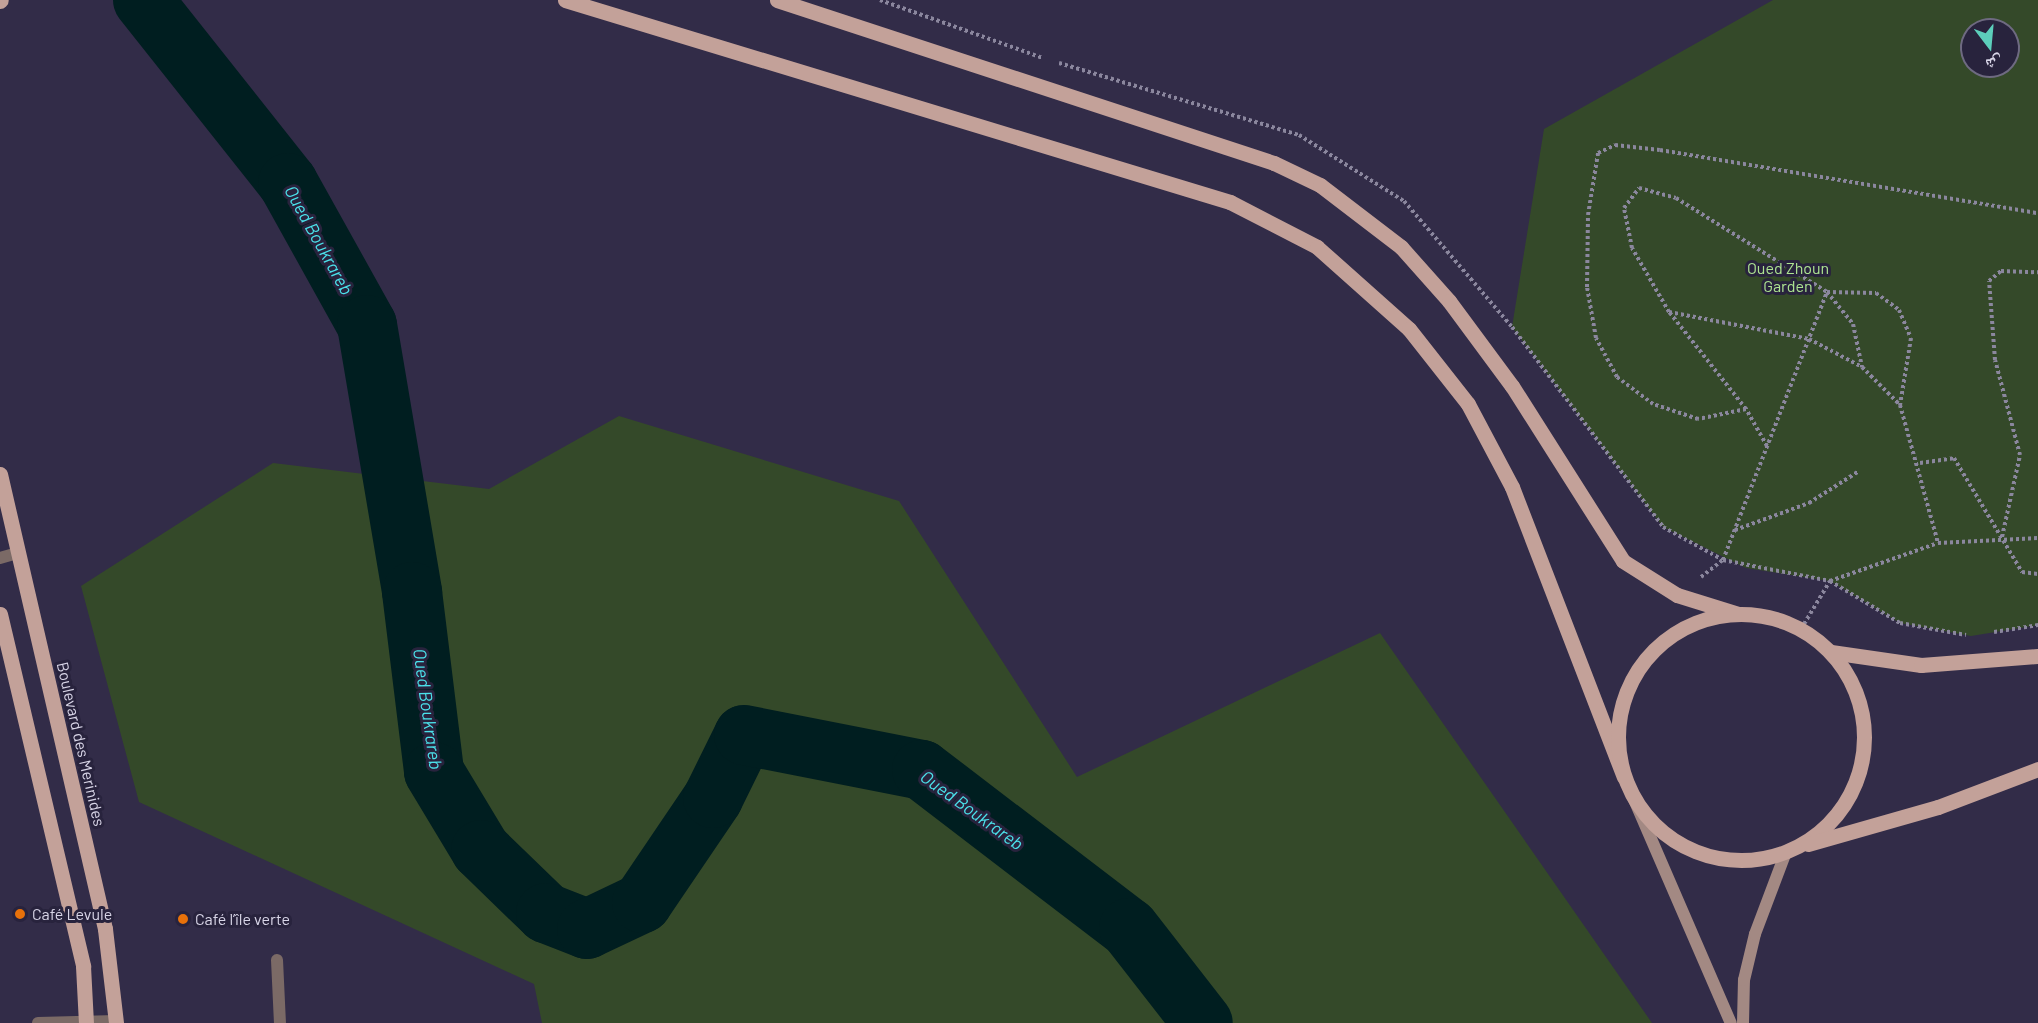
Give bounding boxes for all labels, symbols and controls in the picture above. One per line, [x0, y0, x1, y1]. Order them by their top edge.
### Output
north arrow [1960, 18, 2020, 78]
text: ش [1984, 52, 2005, 75]
water label: Oued Boukrareb [280, 181, 358, 299]
park label: Oued Zhoun Garden [1747, 258, 1829, 296]
water label: Oued Boukrareb [409, 647, 447, 771]
street label: Boulevard des Merinides [53, 660, 109, 828]
water label: Oued Boukrareb [916, 765, 1028, 855]
place label: Café Levule [32, 904, 112, 924]
marker: Café Levule [13, 907, 27, 921]
place label: Café l’île verte [195, 909, 290, 929]
marker: Café l’île verte [176, 912, 190, 926]

